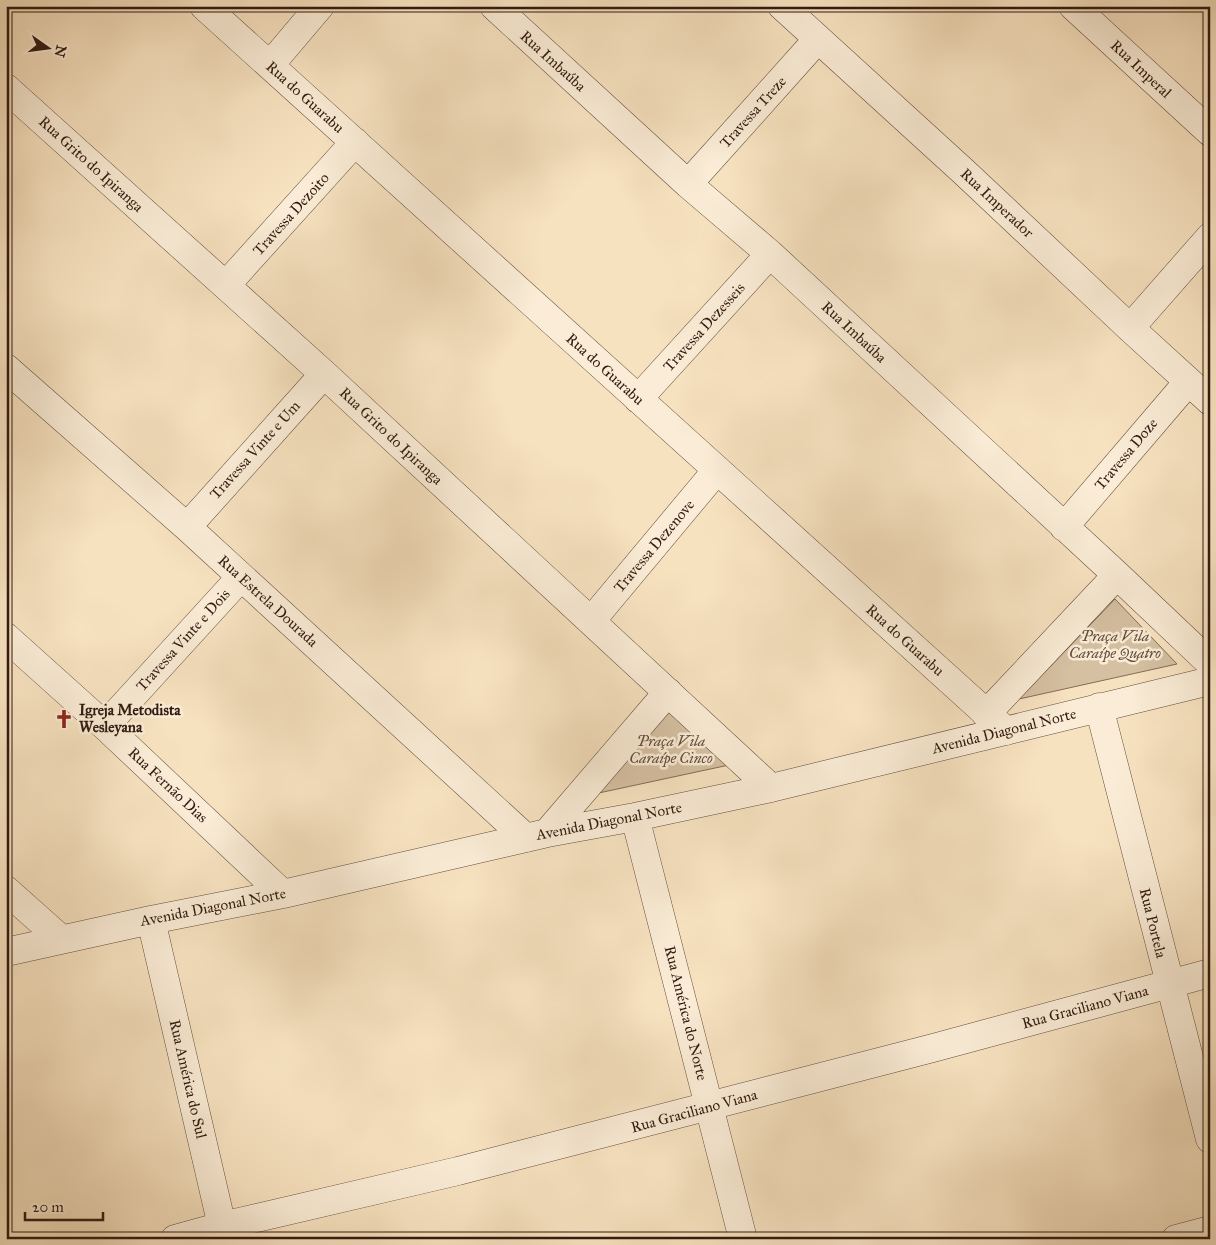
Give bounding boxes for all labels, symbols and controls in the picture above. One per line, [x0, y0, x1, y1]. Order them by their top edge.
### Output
north arrow [22, 22, 72, 72]
street label: Rua Imbaúba [516, 27, 590, 96]
street label: Rua Imperal [1107, 36, 1176, 102]
text: N [50, 43, 70, 59]
street label: Rua do Guarabu [262, 57, 348, 137]
street label: Travessa Treze [716, 72, 790, 152]
street label: Rua Grito do Ipiranga [35, 112, 147, 216]
street label: Rua Imperador [957, 165, 1038, 242]
street label: Travessa Dezoito [249, 169, 333, 259]
street label: Travessa Dezesseis [659, 279, 749, 375]
street label: Rua Imbaúba [818, 297, 891, 367]
street label: Rua do Guarabu [562, 329, 648, 409]
street label: Rua Grito do Ipiranga [336, 384, 447, 489]
street label: Travessa Vinte e Um [206, 397, 304, 503]
street label: Travessa Doze [1091, 414, 1161, 494]
street label: Travessa Dezenove [610, 496, 698, 596]
street label: Rua Estrela Dourada [214, 551, 322, 651]
street label: Travessa Vinte e Dois [132, 585, 234, 695]
street label: Rua do Guarabu [862, 600, 948, 680]
park label: Praça Vila Caraípe Quatro [1069, 627, 1161, 663]
place label: Igreja Metodista Wesleyana [79, 701, 181, 737]
street label: Avenida Diagonal Norte [929, 704, 1078, 758]
church icon: Igreja Metodista Wesleyana [53, 708, 75, 730]
park label: Praça Vila Caraípe Cinco [629, 732, 713, 768]
street label: Rua Fernão Dias [124, 743, 212, 827]
street label: Avenida Diagonal Norte [534, 798, 683, 844]
street label: Avenida Diagonal Norte [138, 884, 287, 930]
street label: Rua Portela [1136, 886, 1171, 960]
street label: Rua América do Norte [661, 944, 711, 1082]
street label: Rua Graciliano Viana [1020, 981, 1151, 1033]
street label: Rua América do Sul [166, 1018, 211, 1141]
street label: Rua Graciliano Viana [629, 1085, 760, 1137]
scale bar [25, 1190, 102, 1222]
text: 20 m [32, 1198, 64, 1216]

